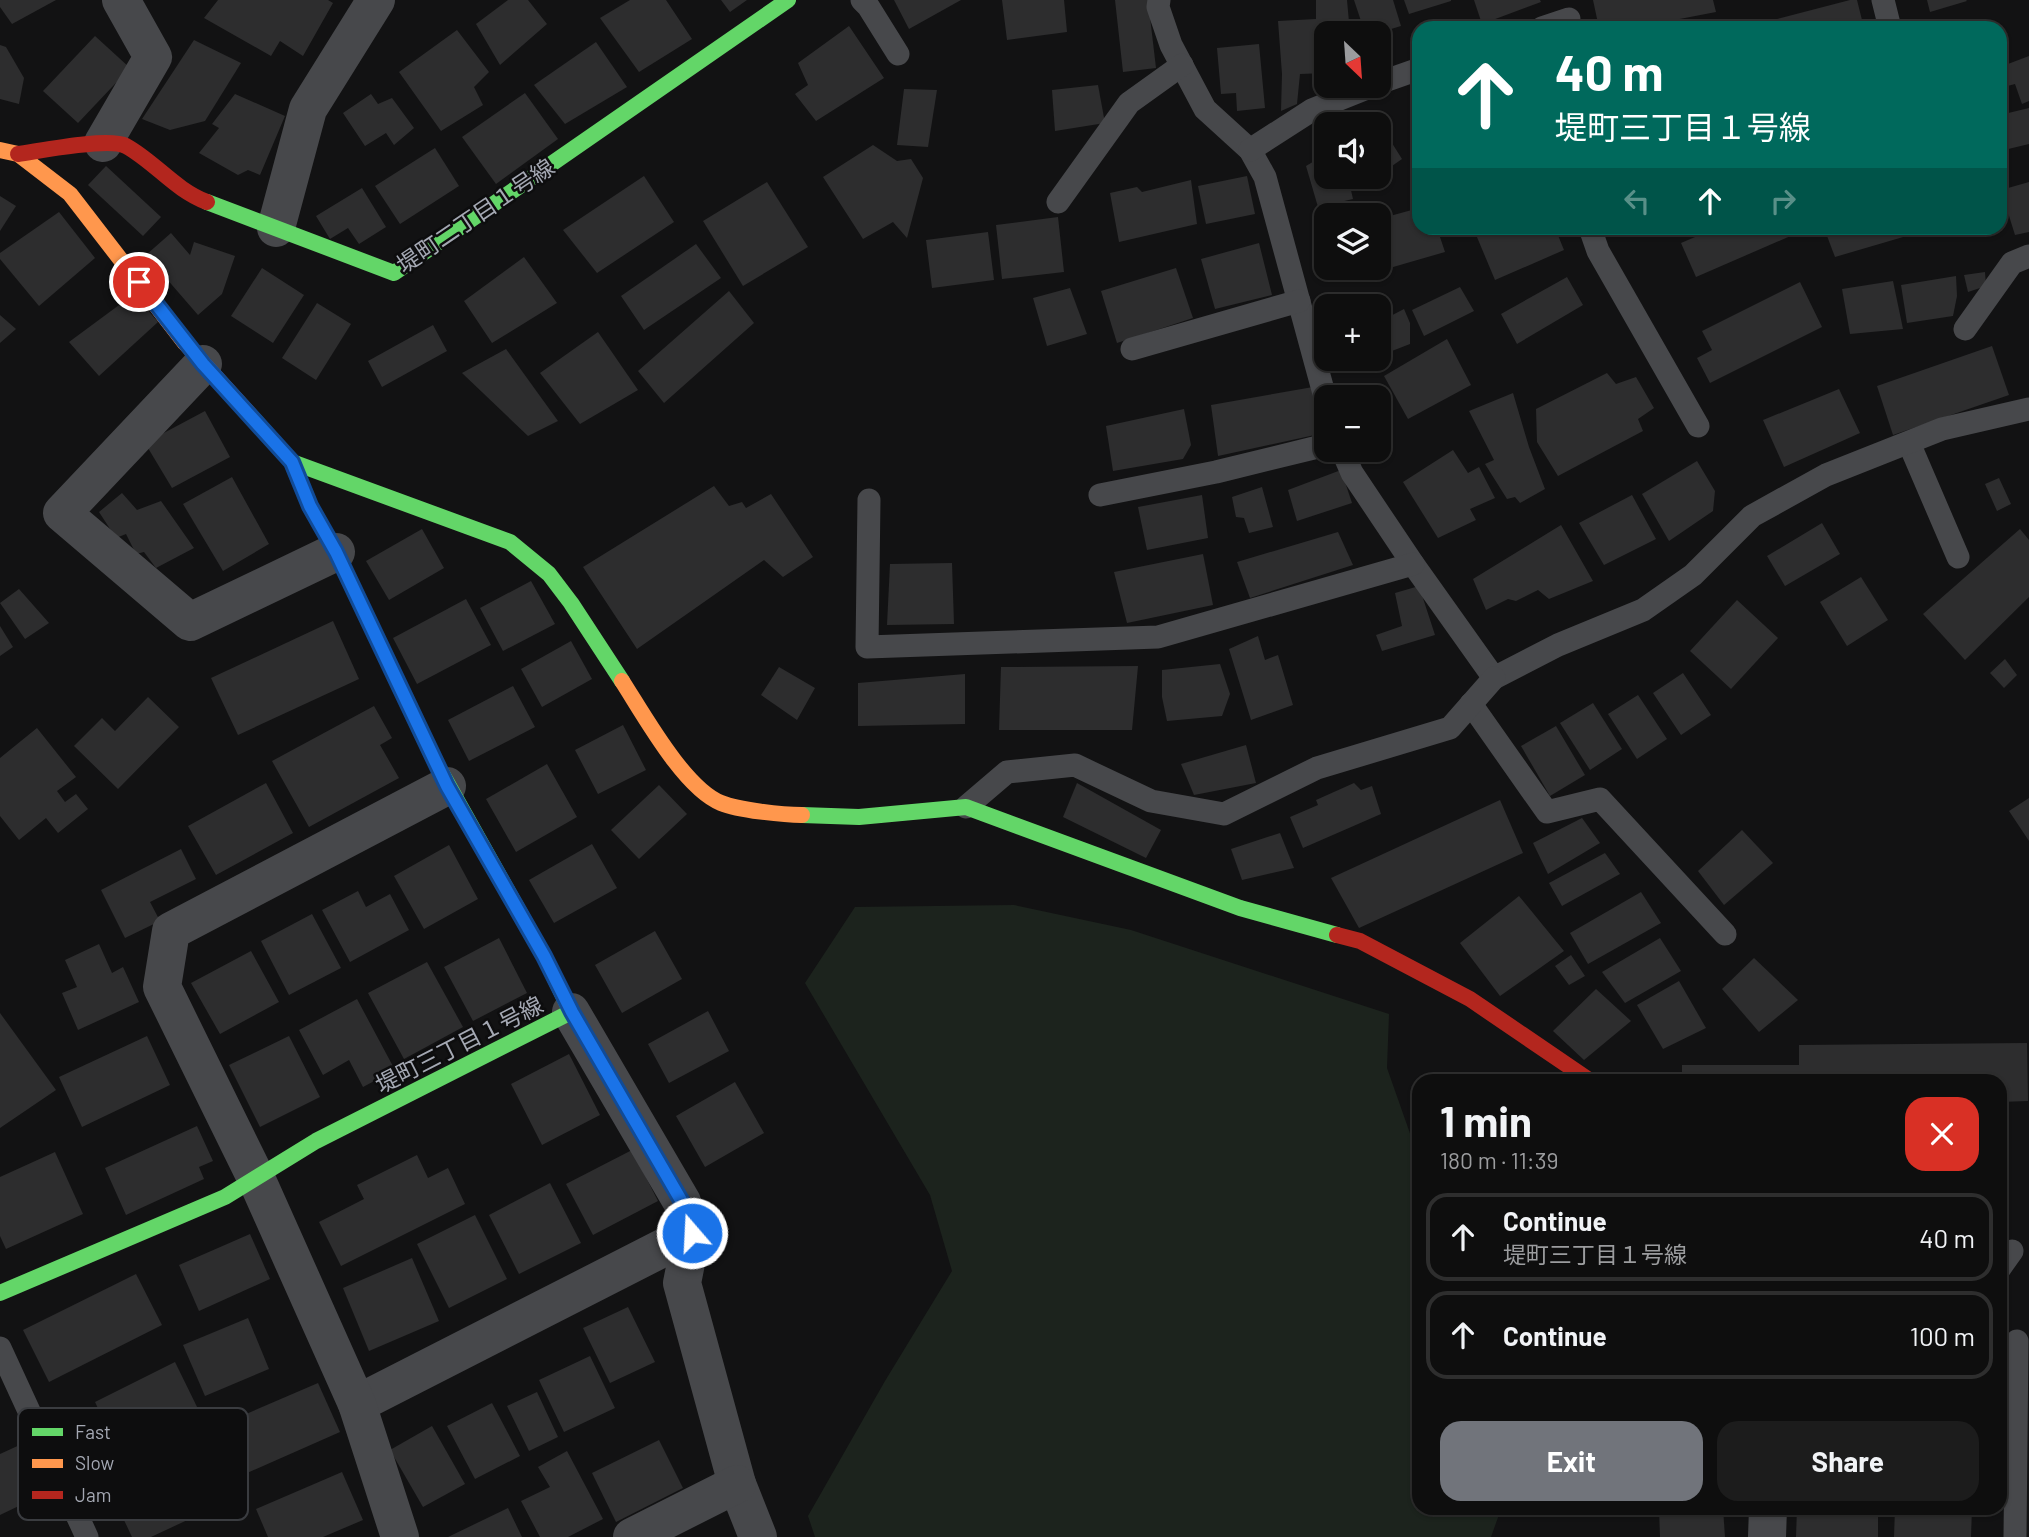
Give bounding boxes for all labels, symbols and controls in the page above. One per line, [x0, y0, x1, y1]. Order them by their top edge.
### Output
north arrow [1314, 21, 1391, 98]
map controls [1314, 21, 1391, 462]
text: 40 m [1555, 42, 1663, 101]
icon: ahead [1440, 49, 1531, 140]
text: 堤町三丁目１号線 [1555, 107, 1811, 145]
button: sound [1314, 112, 1391, 189]
street label: 堤町二丁目１号線 [391, 152, 559, 278]
icon: left [1618, 182, 1656, 220]
icon: ahead [1691, 182, 1729, 220]
icon: right [1764, 182, 1802, 220]
button: layers [1314, 203, 1391, 280]
pin [109, 252, 169, 312]
icon: arrive [120, 263, 158, 301]
button: + [1314, 294, 1391, 371]
button: − [1314, 385, 1391, 462]
street label: 堤町三丁目１号線 [371, 990, 547, 1098]
text: 1 min [1440, 1095, 1532, 1145]
button: close [1905, 1097, 1979, 1171]
text: 180 m · 11:39 [1440, 1146, 1558, 1174]
position arrow [655, 1196, 729, 1270]
text: Continue [1503, 1205, 1607, 1236]
icon: ahead [1444, 1218, 1482, 1256]
text: 40 m [1919, 1222, 1975, 1253]
text: 堤町三丁目１号線 [1503, 1240, 1687, 1268]
icon: ahead [1444, 1316, 1482, 1354]
text: Continue [1503, 1320, 1607, 1351]
text: 100 m [1910, 1320, 1975, 1351]
legend [18, 1408, 248, 1520]
text: Fast [75, 1420, 111, 1443]
button: Exit [1440, 1421, 1703, 1501]
button: Share [1717, 1421, 1979, 1501]
text: Slow [75, 1451, 114, 1474]
text: Jam [75, 1483, 111, 1506]

